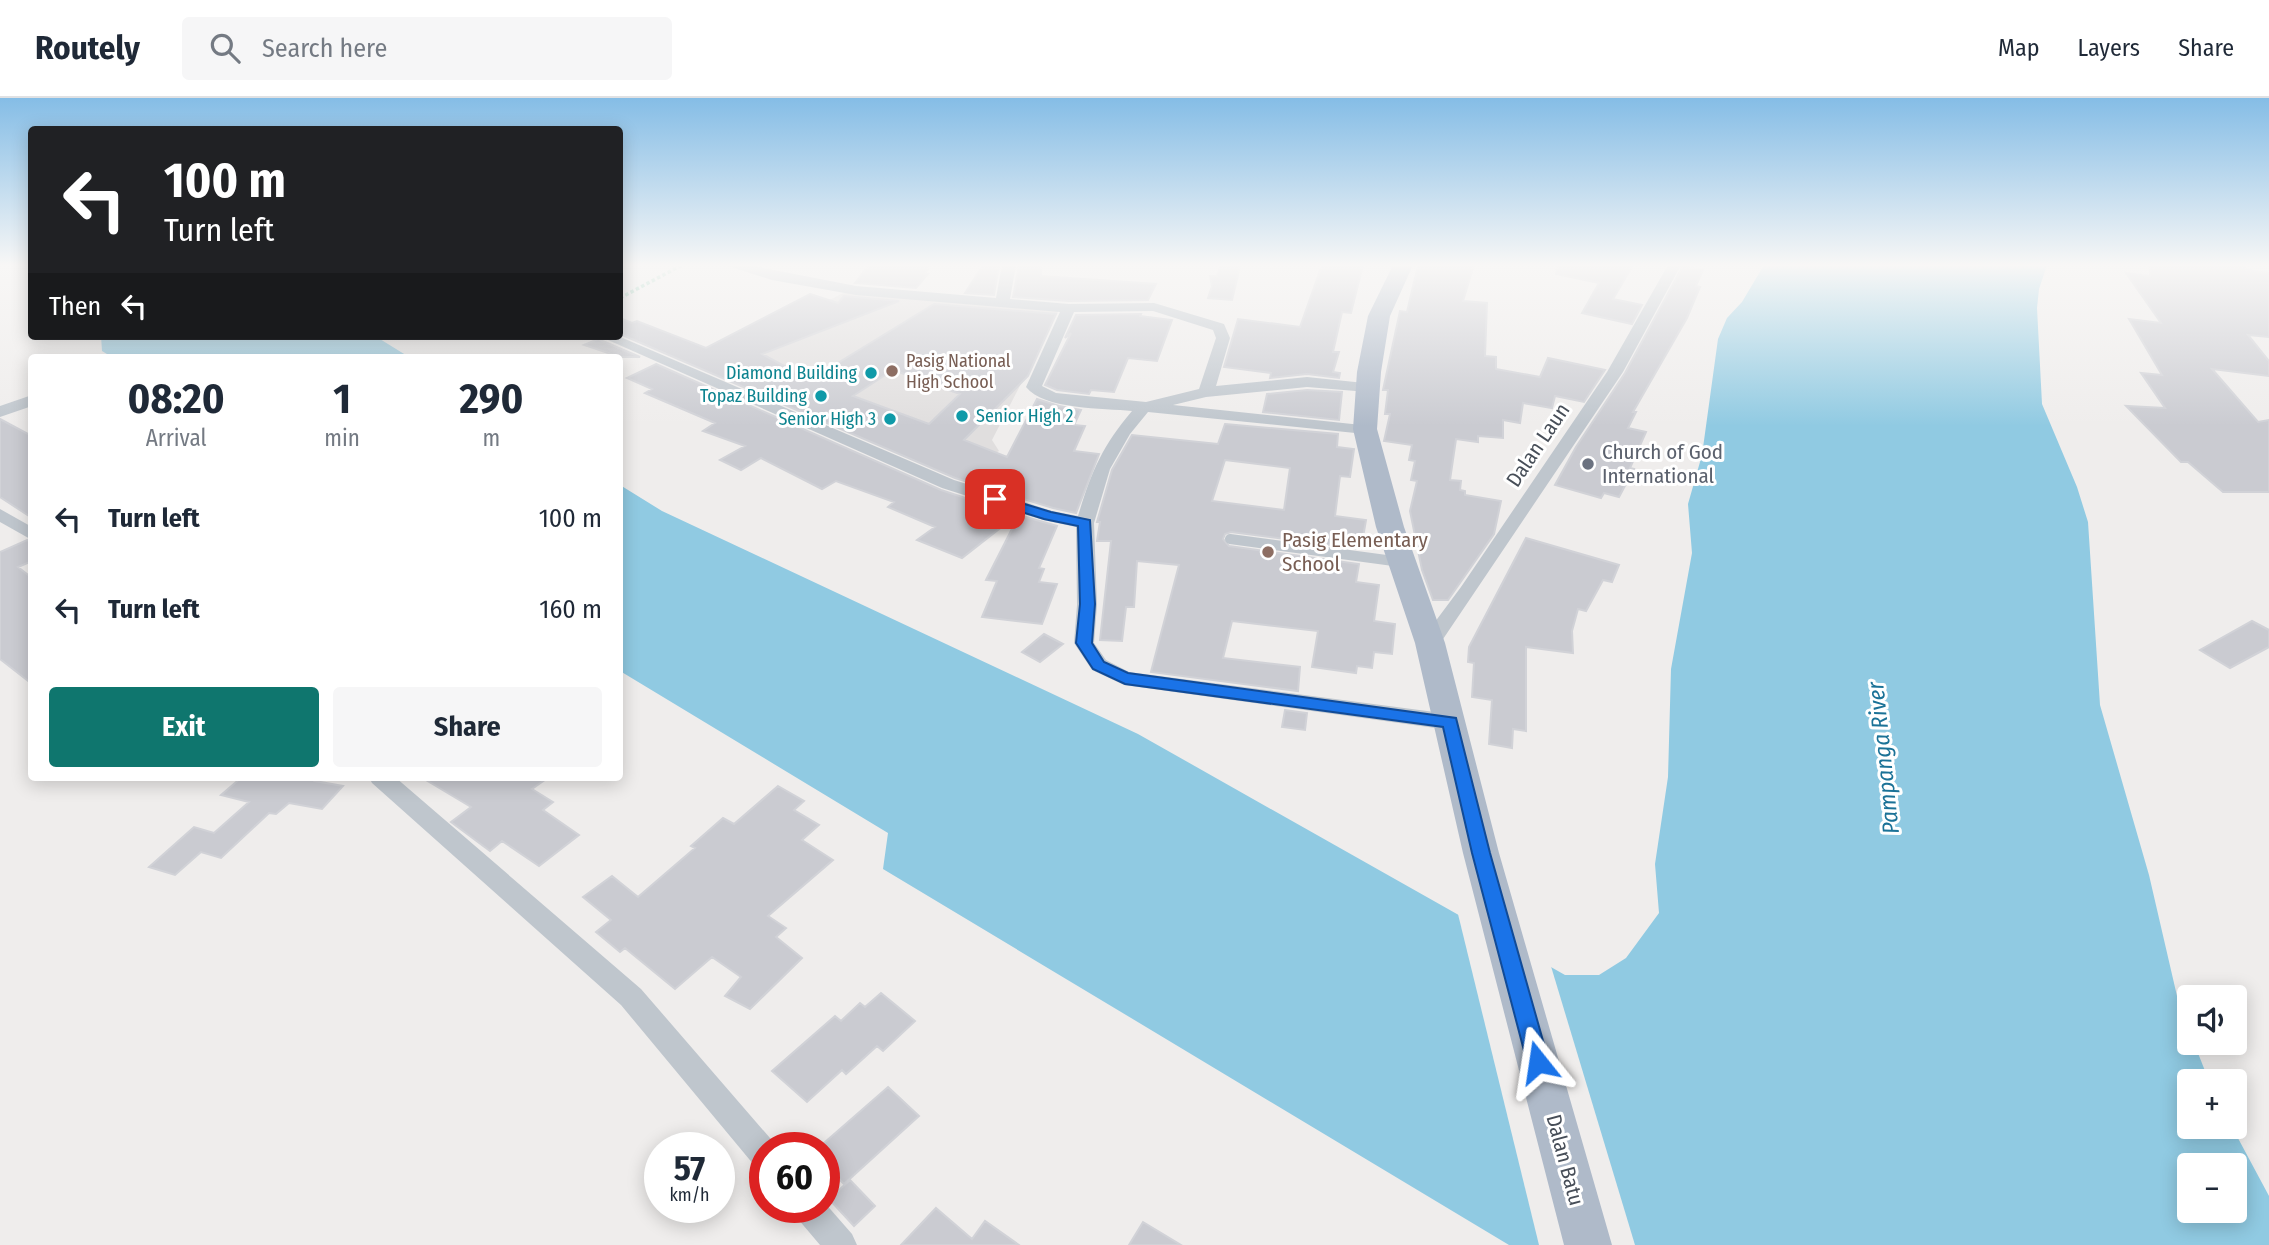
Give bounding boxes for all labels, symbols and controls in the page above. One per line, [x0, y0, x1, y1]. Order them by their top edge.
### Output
search box [182, 17, 672, 80]
text: Routely [35, 28, 140, 68]
icon: search [206, 29, 244, 67]
text: Search here [262, 33, 387, 64]
text: Map [1998, 34, 2040, 62]
text: Layers [2078, 34, 2140, 62]
text: Share [2178, 34, 2234, 62]
text: 100 m [164, 151, 286, 210]
icon: left [49, 154, 140, 245]
text: Turn left [164, 211, 274, 249]
icon: left [115, 287, 153, 325]
text: Then [49, 291, 101, 322]
place label: Pasig National High School [906, 350, 1011, 393]
place label: Diamond Building [726, 362, 858, 384]
marker: Pasig National High School [884, 363, 900, 379]
marker: Diamond Building [863, 365, 879, 381]
text: 08:20 [128, 374, 225, 424]
text: 1 [333, 374, 351, 424]
text: 290 [460, 374, 523, 424]
place label: Topaz Building [700, 385, 808, 407]
marker: Topaz Building [813, 388, 829, 404]
street label: Dalan Laun [1501, 398, 1575, 492]
place label: Senior High 2 [976, 405, 1073, 427]
place label: Senior High 3 [778, 408, 876, 430]
marker: Senior High 2 [954, 408, 970, 424]
marker: Senior High 3 [882, 411, 898, 427]
text: Arrival [146, 424, 207, 452]
text: min [324, 424, 360, 452]
text: m [483, 424, 500, 452]
place label: Church of God International [1602, 439, 1723, 489]
marker: Church of God International [1580, 456, 1596, 472]
pin [965, 469, 1025, 529]
icon: arrive [976, 480, 1014, 518]
icon: left [49, 500, 87, 538]
text: Turn left [108, 503, 200, 534]
text: 100 m [539, 503, 602, 534]
place label: Pasig Elementary School [1282, 527, 1429, 577]
marker: Pasig Elementary School [1260, 544, 1276, 560]
icon: left [49, 591, 87, 629]
text: Turn left [108, 594, 200, 625]
text: 160 m [539, 594, 602, 625]
water label: Pampanga River [1861, 679, 1905, 836]
button: Exit [49, 687, 319, 767]
button: Share [333, 687, 602, 767]
map controls [2177, 985, 2247, 1223]
button: sound [2177, 985, 2247, 1055]
position arrow [1501, 1025, 1575, 1099]
button: + [2177, 1069, 2247, 1139]
street label: Dalan Batu [1540, 1112, 1590, 1208]
speed limit sign: 60 [749, 1132, 840, 1223]
text: 57 [674, 1147, 705, 1189]
button: − [2177, 1153, 2247, 1223]
text: km/h [669, 1184, 710, 1206]

